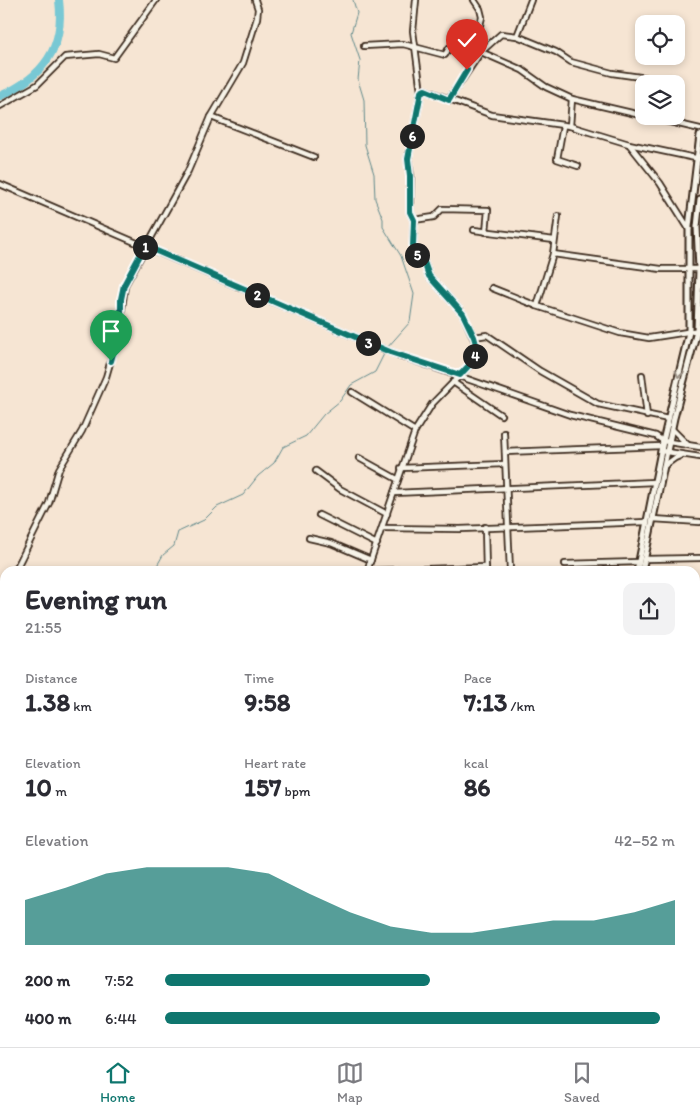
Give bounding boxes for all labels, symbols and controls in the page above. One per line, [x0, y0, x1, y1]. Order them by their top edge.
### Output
map controls [635, 15, 685, 125]
button: locate [635, 15, 685, 65]
pin [446, 19, 488, 70]
icon: check [453, 26, 481, 54]
button: layers [635, 75, 685, 125]
pin: 6 [400, 124, 424, 148]
text: 6 [409, 128, 416, 145]
pin: 1 [132, 234, 158, 260]
text: 1 [142, 239, 149, 256]
pin: 5 [404, 242, 430, 268]
text: 5 [414, 247, 421, 264]
pin: 2 [244, 282, 270, 308]
text: 2 [254, 287, 261, 304]
pin [90, 310, 132, 361]
icon: arrive [97, 317, 125, 345]
pin: 3 [356, 330, 380, 356]
text: 3 [365, 335, 372, 352]
pin: 4 [462, 344, 488, 368]
text: 4 [471, 348, 480, 365]
one-way arrow [674, 370, 685, 378]
text: Evening run [25, 582, 167, 616]
button: share [623, 583, 675, 635]
text: 21:55 [25, 618, 62, 637]
text: Distance [25, 670, 77, 687]
text: Time [244, 670, 274, 687]
text: Pace [464, 670, 492, 687]
text: 1.38 [25, 687, 70, 717]
text: 9:58 [244, 687, 290, 717]
text: 7:13 [464, 687, 507, 717]
text: km [70, 698, 92, 715]
text: /km [507, 698, 535, 715]
text: Elevation [25, 755, 81, 772]
text: Heart rate [244, 755, 306, 772]
text: kcal [464, 755, 489, 772]
text: 10 [25, 772, 52, 802]
text: 157 [244, 772, 281, 802]
text: 86 [464, 772, 491, 802]
text: m [52, 783, 67, 800]
text: bpm [281, 783, 311, 800]
text: Elevation [25, 831, 89, 850]
text: 42–52 m [614, 831, 675, 850]
text: 200 m [25, 971, 70, 990]
text: 7:52 [105, 971, 134, 990]
text: 400 m [25, 1009, 71, 1028]
text: 6:44 [105, 1009, 137, 1028]
tab: Home [100, 1059, 135, 1106]
tab: Map [336, 1059, 364, 1106]
tab: Saved [564, 1059, 600, 1106]

